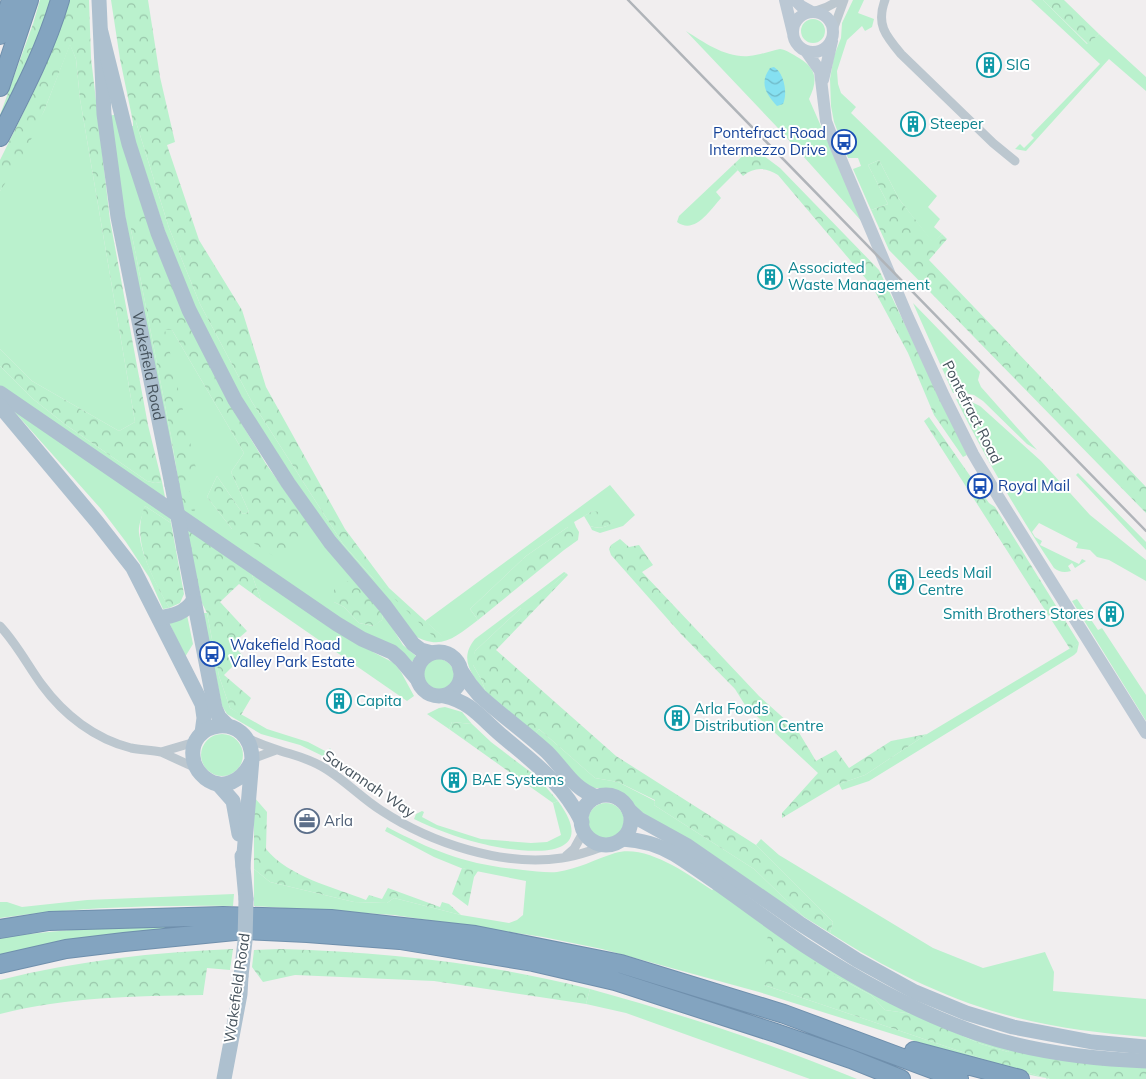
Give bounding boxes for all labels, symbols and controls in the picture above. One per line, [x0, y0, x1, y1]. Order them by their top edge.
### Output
building icon: SIG [976, 52, 1002, 78]
place label: SIG [1006, 55, 1030, 74]
building icon: Steeper [900, 111, 926, 137]
place label: Steeper [930, 114, 984, 133]
place label: Pontefract Road Intermezzo Drive [709, 123, 826, 159]
bus stop icon: Pontefract Road Intermezzo Drive [831, 129, 857, 155]
place label: Associated Waste Management [788, 258, 930, 294]
building icon: Associated Waste Management [757, 264, 783, 290]
street label: Wakefield Road [128, 310, 169, 422]
street label: Pontefract Road [938, 357, 1007, 466]
bus stop icon: Royal Mail [967, 473, 993, 499]
place label: Royal Mail [998, 476, 1070, 495]
place label: Leeds Mail Centre [918, 563, 992, 599]
building icon: Leeds Mail Centre [888, 569, 914, 595]
building icon: Smith Brothers Stores [1098, 601, 1124, 627]
place label: Smith Brothers Stores [943, 604, 1094, 623]
place label: Wakefield Road Valley Park Estate [230, 635, 355, 671]
bus stop icon: Wakefield Road Valley Park Estate [199, 641, 225, 667]
building icon: Capita [326, 688, 352, 714]
place label: Capita [356, 691, 402, 710]
place label: Arla Foods Distribution Centre [694, 699, 824, 735]
building icon: Arla Foods Distribution Centre [664, 705, 690, 731]
street label: Savannah Way [320, 746, 419, 821]
building icon: BAE Systems [441, 767, 467, 793]
place label: BAE Systems [472, 770, 564, 789]
office icon: Arla [294, 808, 320, 834]
place label: Arla [324, 811, 353, 830]
street label: Wakefield Road [219, 932, 254, 1044]

